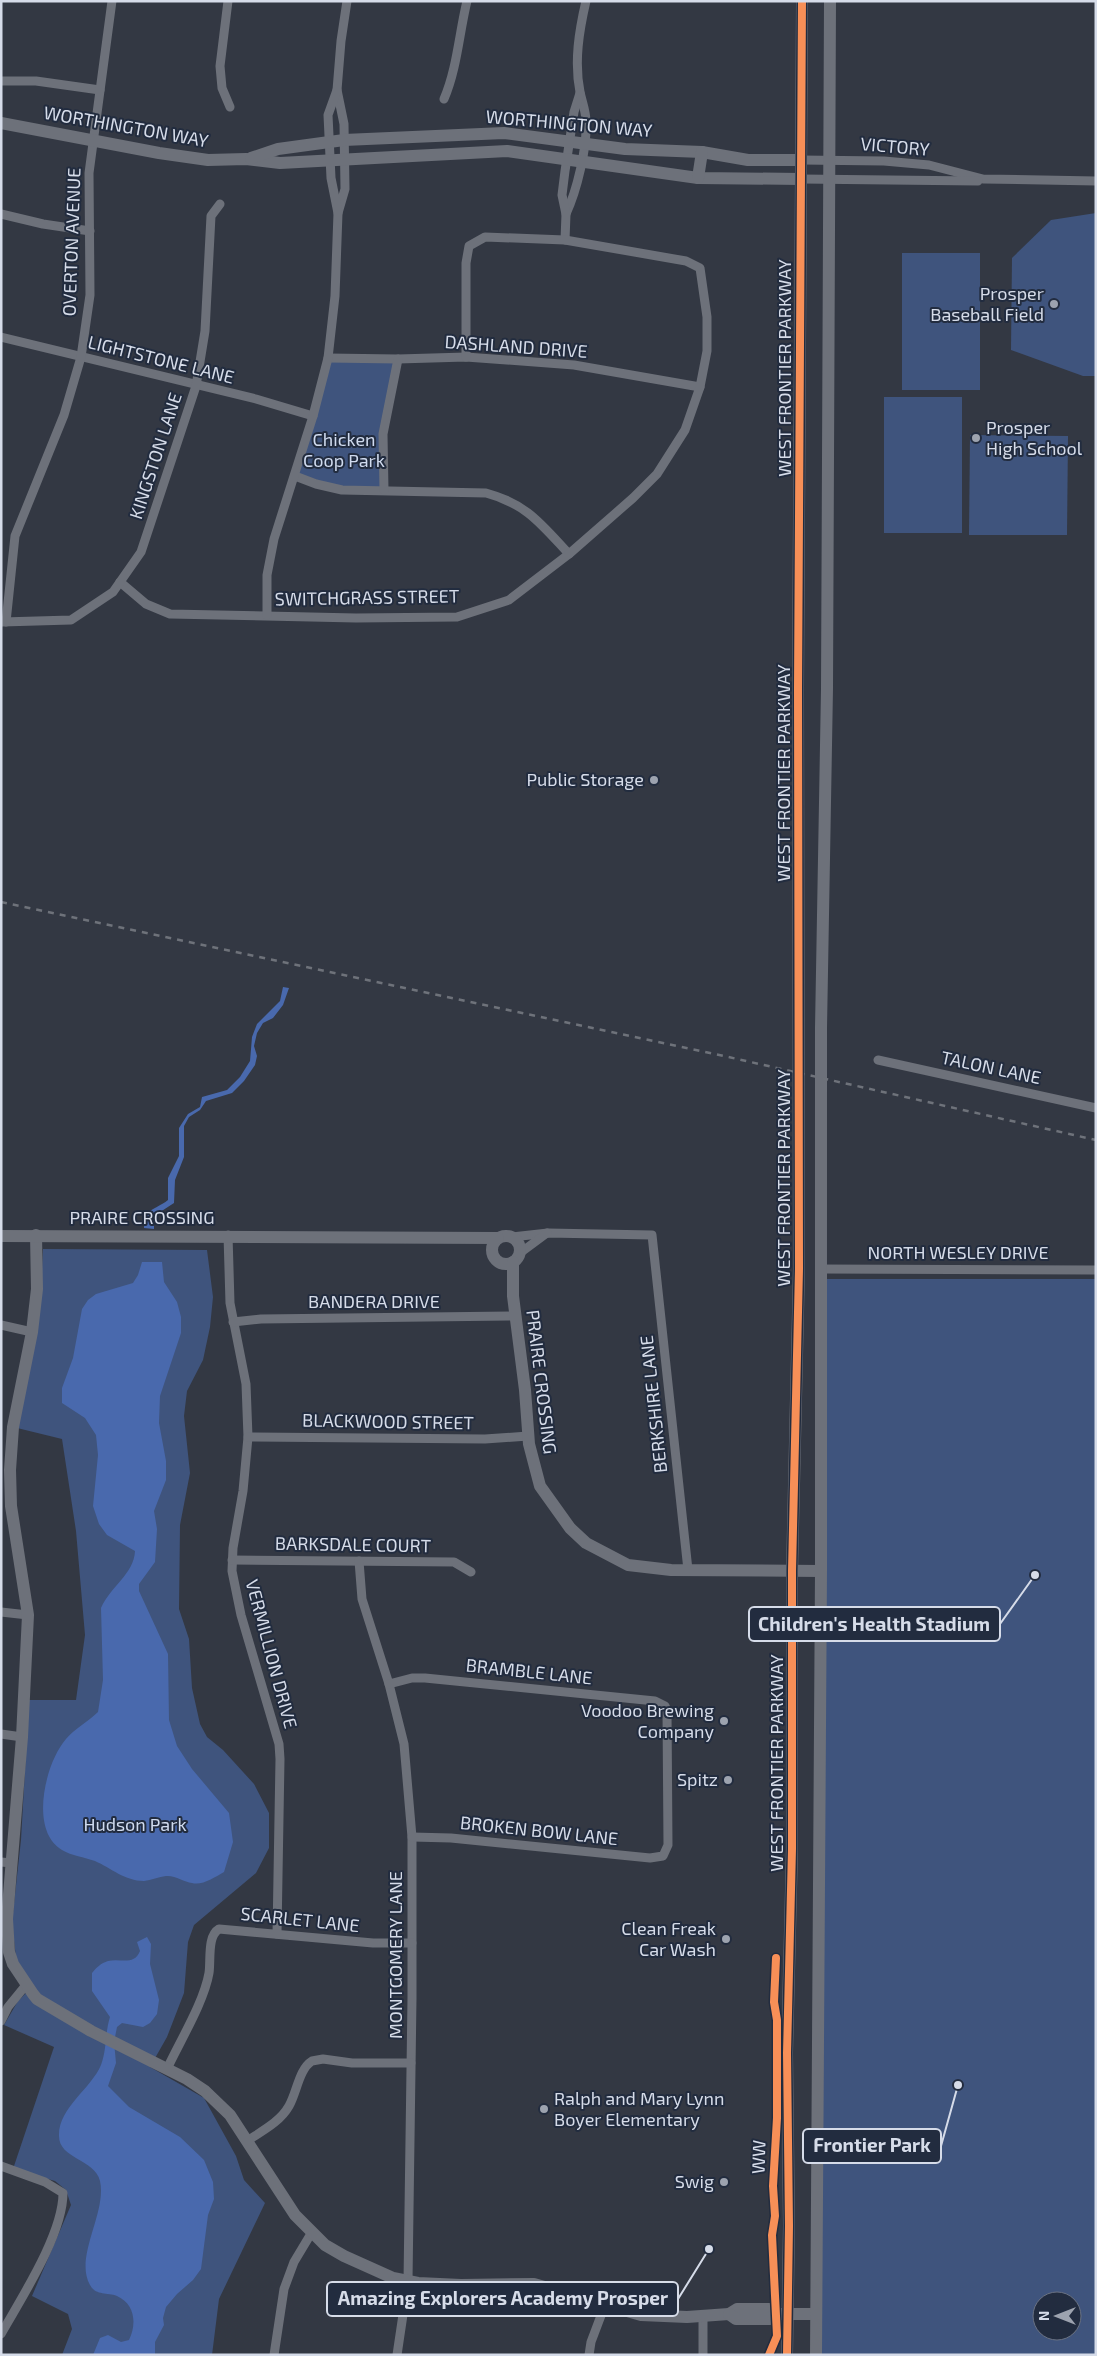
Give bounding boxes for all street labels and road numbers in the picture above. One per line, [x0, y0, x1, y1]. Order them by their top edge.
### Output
street label: WORTHINGTON WAY [42, 101, 211, 151]
street label: WORTHINGTON WAY [485, 105, 654, 141]
street label: VICTORY [860, 132, 931, 160]
street label: OVERTON AVENUE [57, 167, 85, 317]
street label: WEST FRONTIER PARKWAY [773, 259, 795, 477]
street label: LIGHTSTONE LANE [86, 330, 237, 388]
street label: DASHLAND DRIVE [444, 330, 588, 362]
street label: KINGSTON LANE [124, 390, 186, 522]
street label: SWITCHGRASS STREET [275, 584, 460, 610]
street label: WEST FRONTIER PARKWAY [772, 664, 794, 882]
street label: TALON LANE [939, 1046, 1043, 1088]
street label: WEST FRONTIER PARKWAY [772, 1069, 794, 1287]
street label: PRAIRE CROSSING [69, 1206, 215, 1228]
street label: NORTH WESLEY DRIVE [867, 1241, 1049, 1263]
street label: BANDERA DRIVE [308, 1290, 440, 1312]
street label: PRAIRE CROSSING [522, 1308, 562, 1455]
street label: BERKSHIRE LANE [635, 1334, 671, 1474]
street label: BLACKWOOD STREET [302, 1409, 475, 1434]
street label: BARKSDALE COURT [275, 1532, 432, 1556]
street label: VERMILLION DRIVE [241, 1577, 302, 1731]
street label: BRAMBLE LANE [465, 1653, 593, 1689]
street label: WEST FRONTIER PARKWAY [765, 1654, 787, 1872]
street label: BROKEN BOW LANE [459, 1811, 619, 1849]
street label: MONTGOMERY LANE [384, 1871, 406, 2039]
street label: SCARLET LANE [240, 1902, 361, 1936]
street label: WW [746, 2140, 770, 2174]

